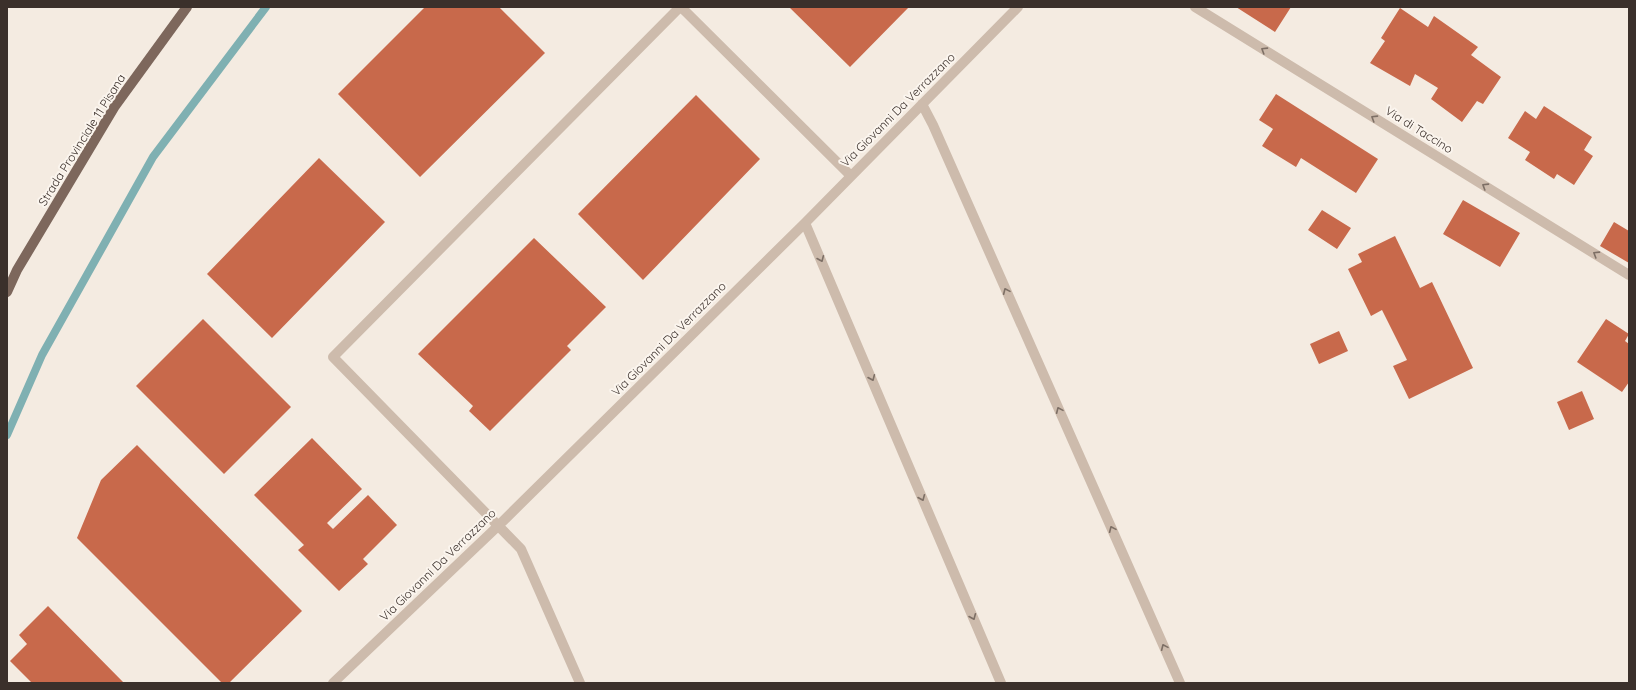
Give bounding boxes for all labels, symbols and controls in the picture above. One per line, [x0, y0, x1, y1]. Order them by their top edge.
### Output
one-way arrow [1261, 47, 1268, 54]
street label: Via Giovanni Da Verrazzano [837, 49, 958, 170]
street label: Strada Provinciale 11 Pisana [35, 71, 128, 208]
street label: Via di Taccino [1383, 103, 1456, 156]
one-way arrow [1372, 115, 1379, 122]
one-way arrow [1482, 183, 1489, 191]
one-way arrow [1593, 252, 1600, 259]
one-way arrow [816, 255, 824, 262]
street label: Via Giovanni Da Verrazzano [608, 278, 729, 399]
one-way arrow [1003, 287, 1011, 295]
one-way arrow [867, 375, 875, 382]
one-way arrow [1056, 406, 1064, 414]
one-way arrow [918, 494, 926, 501]
street label: Via Giovanni Da Verrazzano [377, 505, 499, 624]
one-way arrow [1108, 525, 1116, 532]
one-way arrow [969, 614, 977, 621]
one-way arrow [1161, 644, 1169, 651]

